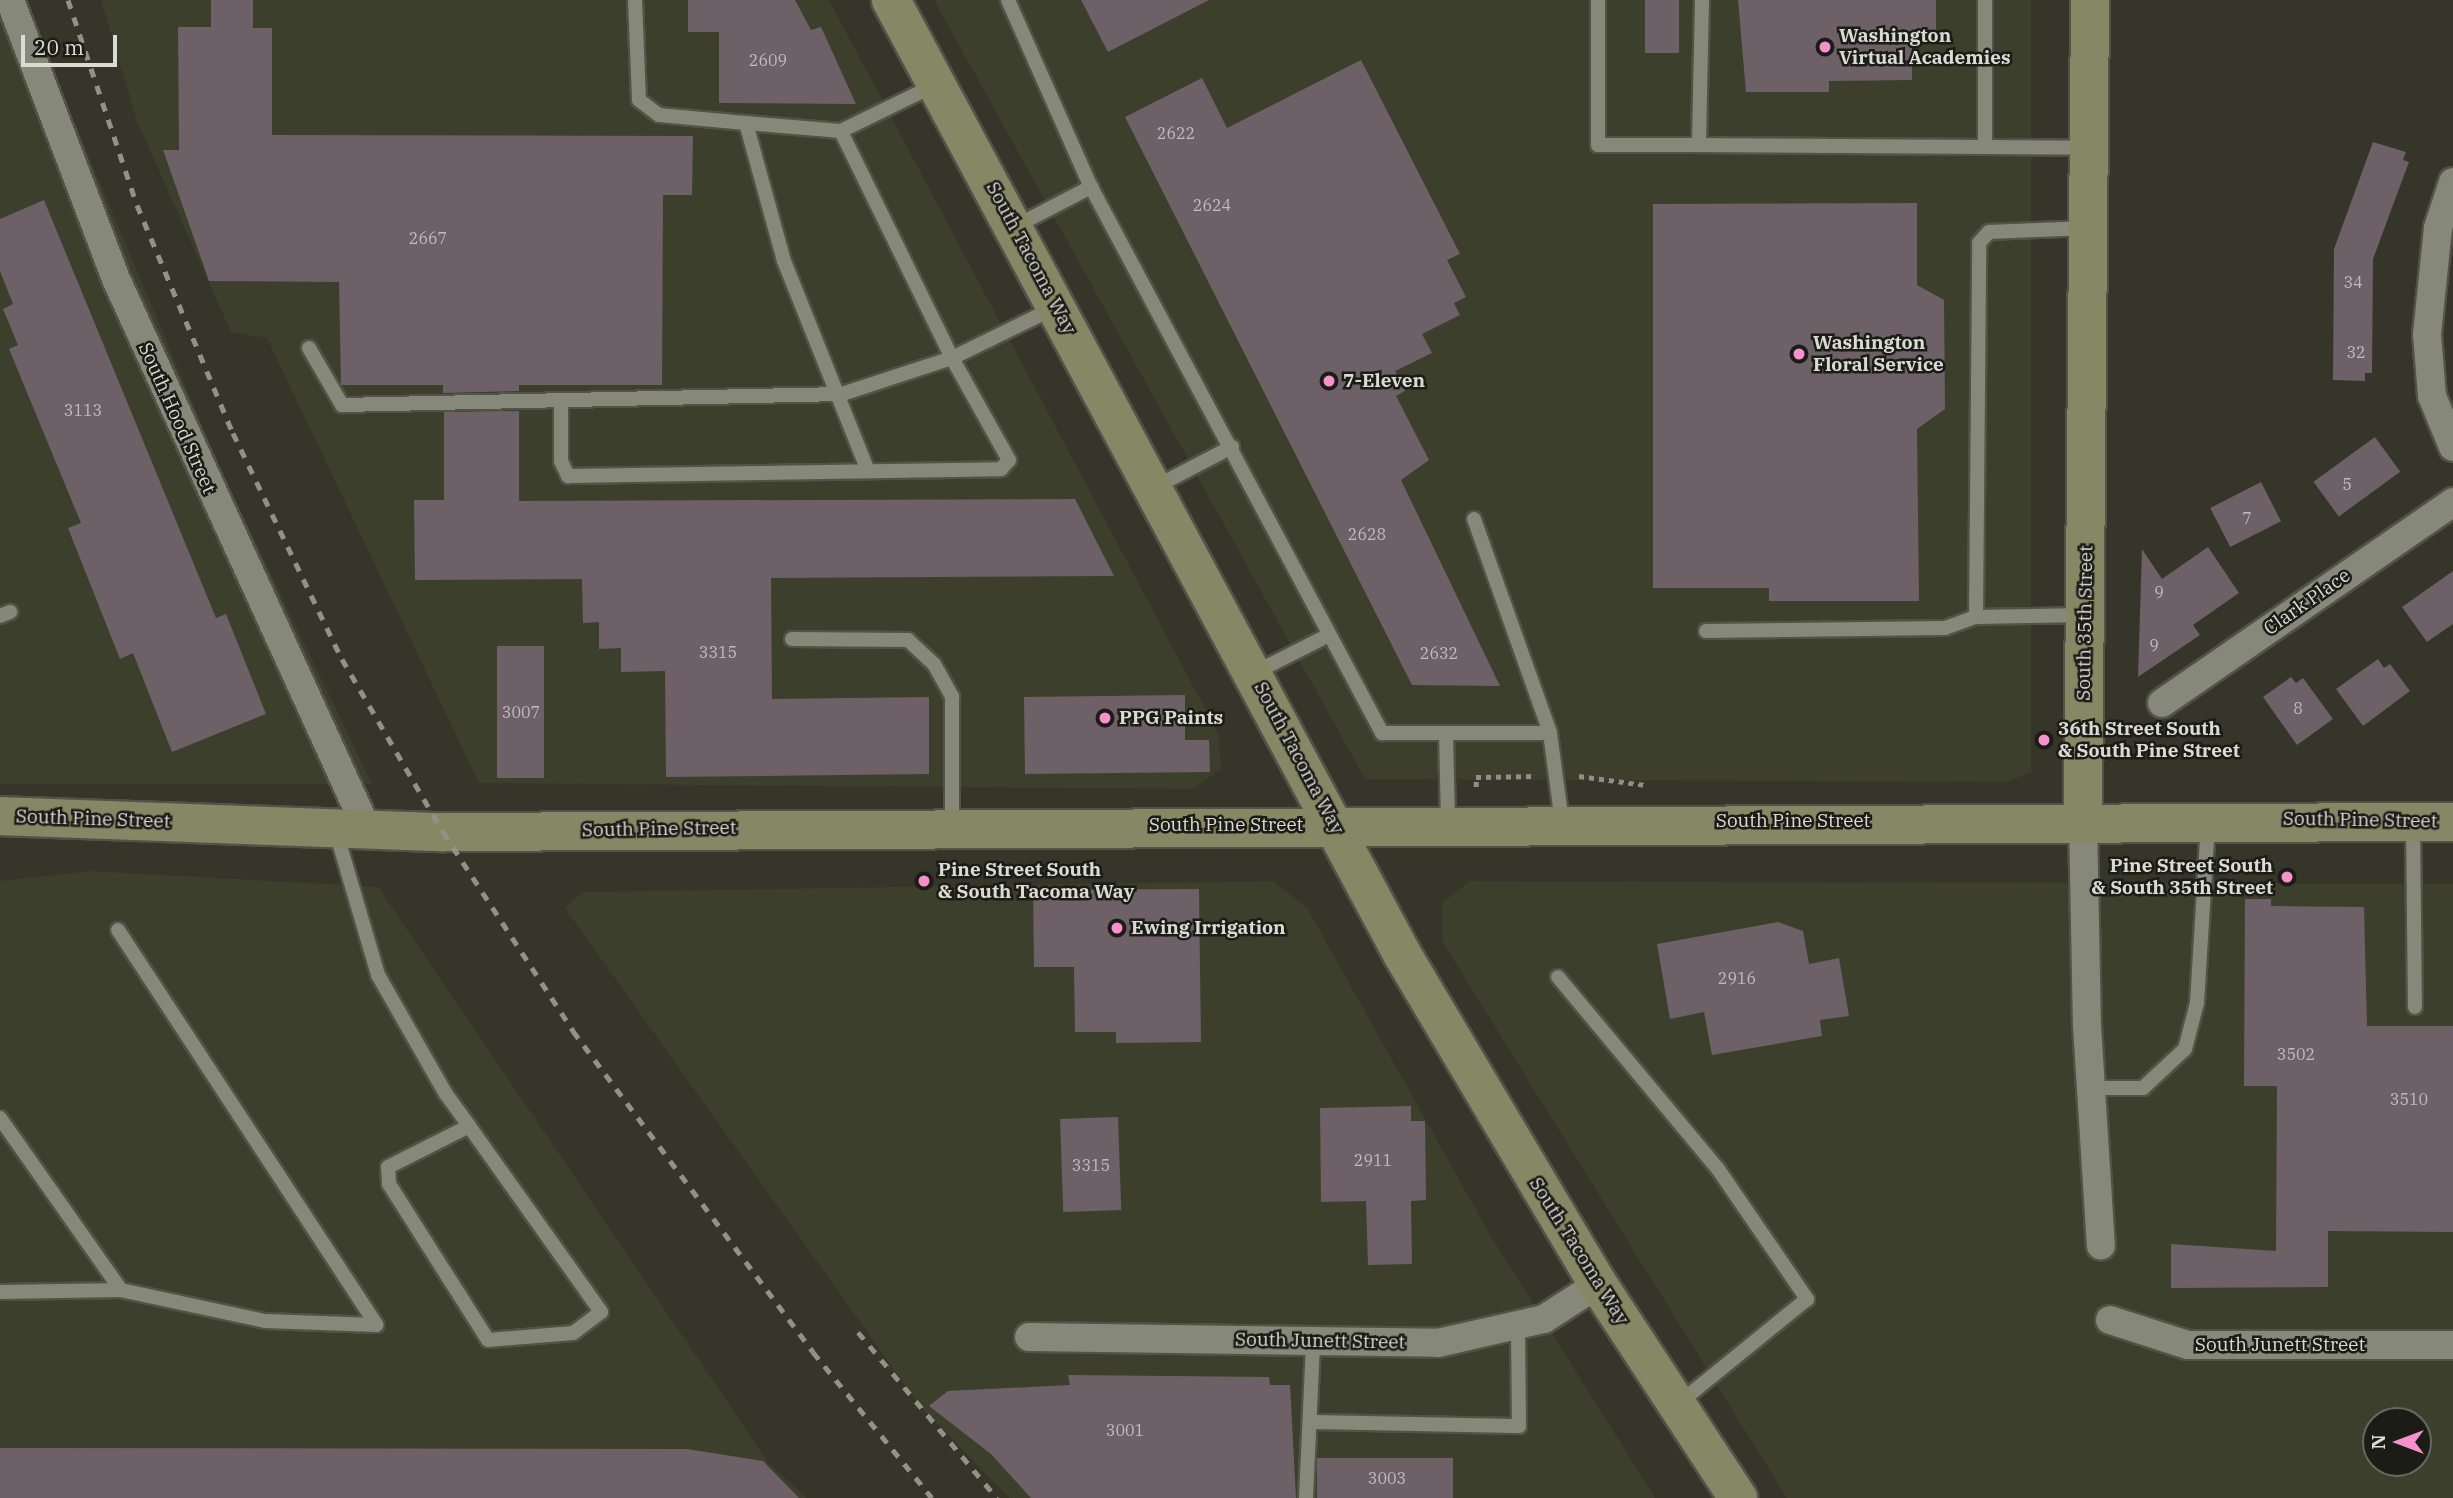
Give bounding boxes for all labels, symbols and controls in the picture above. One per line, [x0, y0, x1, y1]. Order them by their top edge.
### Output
scale bar [24, 21, 121, 65]
place label: Washington Virtual Academies [1839, 25, 2011, 69]
text: 20 m [34, 33, 84, 61]
marker: Washington Virtual Academies [1817, 39, 1833, 55]
house number: 2609 [749, 50, 787, 70]
house number: 2622 [1157, 123, 1195, 143]
street label: South Tacoma Way [981, 178, 1081, 338]
house number: 2624 [1193, 195, 1231, 215]
house number: 2667 [409, 228, 447, 248]
house number: 34 [2343, 272, 2363, 292]
place label: Washington Floral Service [1813, 332, 1944, 376]
street label: South Hood Street [133, 339, 221, 497]
house number: 32 [2346, 342, 2366, 362]
marker: Washington Floral Service [1791, 346, 1807, 362]
place label: 7-Eleven [1343, 370, 1425, 392]
marker: 7-Eleven [1321, 373, 1337, 389]
house number: 3113 [64, 400, 102, 420]
house number: 5 [2342, 474, 2352, 494]
house number: 7 [2242, 508, 2252, 528]
house number: 2628 [1348, 524, 1386, 544]
street label: South 35th Street [2072, 545, 2098, 701]
street label: Clark Place [2259, 564, 2355, 640]
house number: 9 [2154, 582, 2164, 602]
house number: 9 [2149, 635, 2159, 655]
house number: 3315 [699, 642, 737, 662]
house number: 2632 [1420, 643, 1458, 663]
street label: South Tacoma Way [1249, 678, 1349, 838]
house number: 8 [2293, 698, 2303, 718]
house number: 3007 [502, 702, 540, 722]
place label: PPG Paints [1119, 707, 1223, 729]
marker: PPG Paints [1097, 710, 1113, 726]
place label: 36th Street South & South Pine Street [2058, 718, 2240, 762]
marker: 36th Street South & South Pine Street [2036, 732, 2052, 748]
street label: South Pine Street [15, 805, 171, 833]
street label: South Pine Street [2283, 807, 2437, 833]
street label: South Pine Street [1716, 810, 1870, 832]
street label: South Pine Street [1149, 814, 1303, 836]
street label: South Pine Street [582, 816, 736, 842]
place label: Pine Street South & South 35th Street [2092, 855, 2273, 899]
place label: Pine Street South & South Tacoma Way [938, 859, 1134, 903]
marker: Pine Street South & South 35th Street [2279, 869, 2295, 885]
marker: Pine Street South & South Tacoma Way [916, 873, 932, 889]
place label: Ewing Irrigation [1131, 917, 1286, 939]
marker: Ewing Irrigation [1109, 920, 1125, 936]
house number: 2916 [1718, 968, 1756, 988]
house number: 3502 [2277, 1044, 2315, 1064]
house number: 3510 [2390, 1089, 2428, 1109]
house number: 2911 [1354, 1150, 1392, 1170]
house number: 3315 [1072, 1155, 1110, 1175]
street label: South Tacoma Way [1524, 1173, 1634, 1329]
street label: South Junett Street [1235, 1328, 1405, 1354]
street label: South Junett Street [2195, 1334, 2365, 1356]
north arrow [2362, 1407, 2432, 1477]
house number: 3001 [1106, 1420, 1144, 1440]
text: N [2366, 1434, 2390, 1450]
house number: 3003 [1368, 1468, 1406, 1488]

